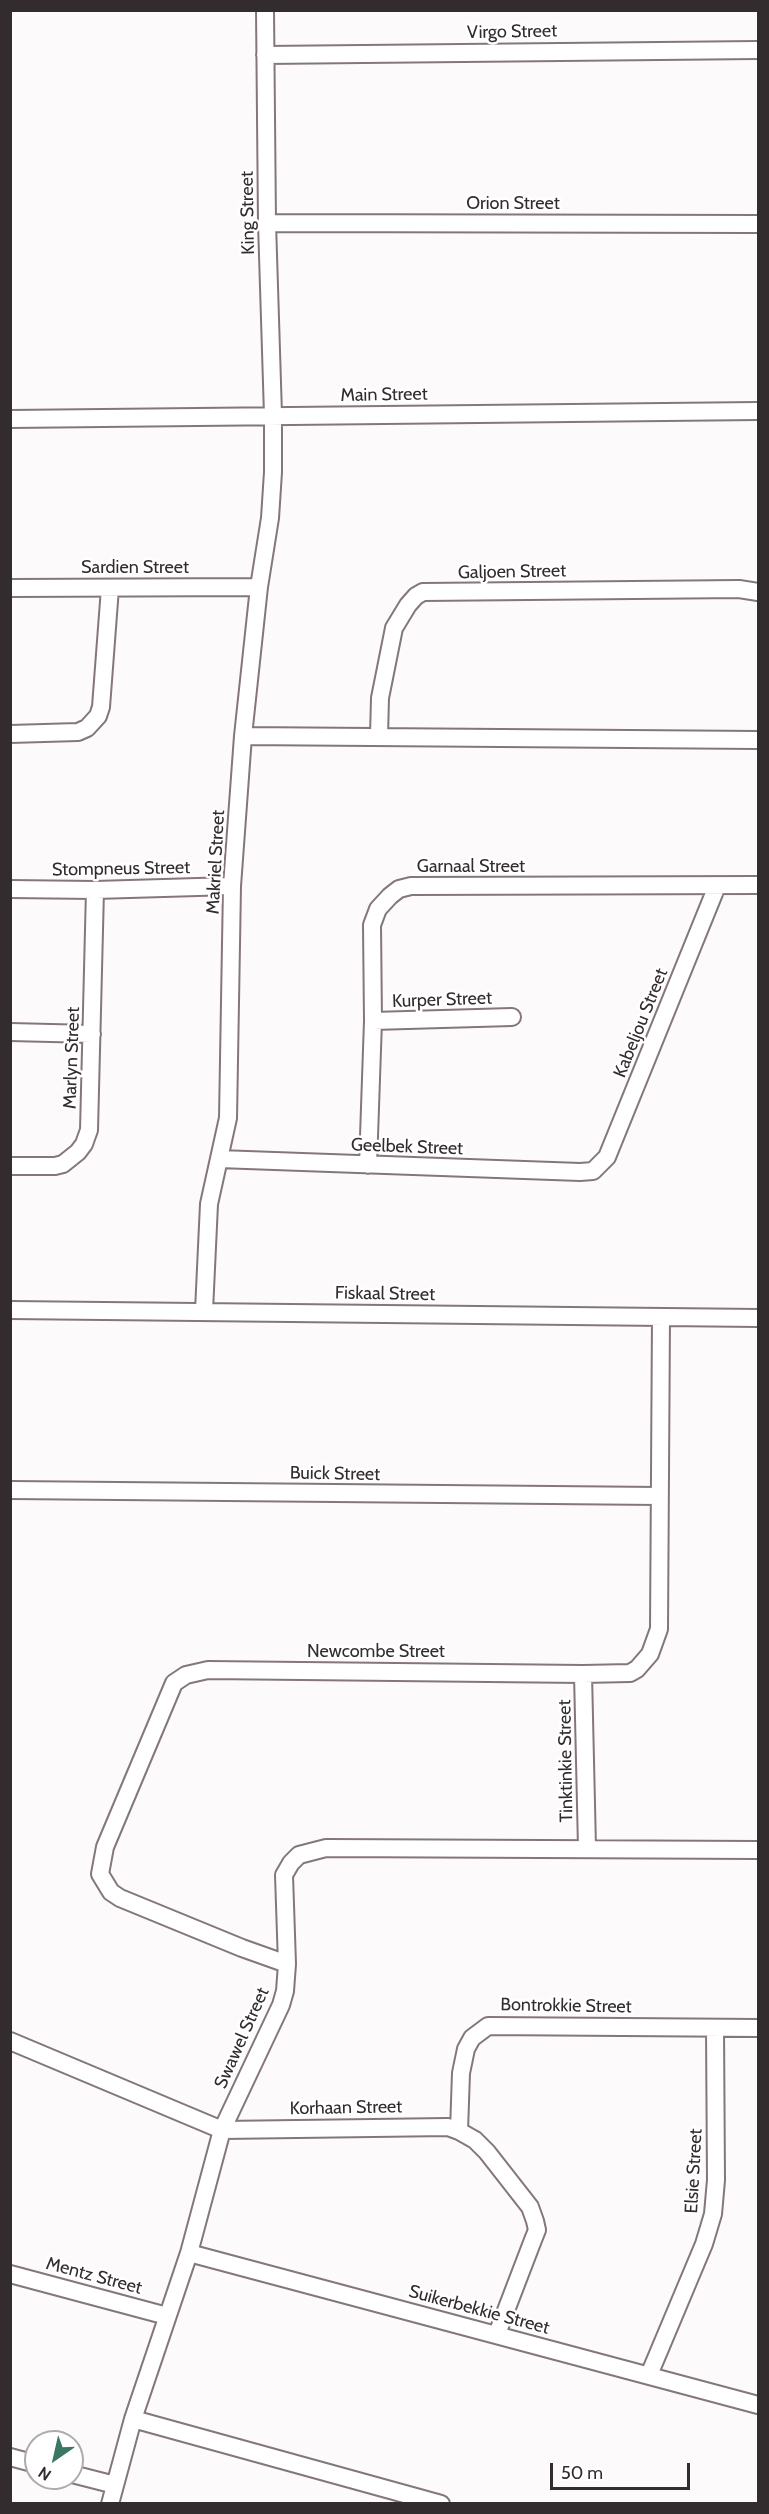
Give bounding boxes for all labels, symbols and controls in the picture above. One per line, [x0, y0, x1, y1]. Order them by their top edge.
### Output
street label: Virgo Street [467, 20, 557, 44]
street label: King Street [236, 171, 260, 255]
street label: Orion Street [466, 193, 560, 215]
street label: Main Street [340, 383, 428, 407]
street label: Sardien Street [81, 557, 189, 579]
street label: Galjoen Street [458, 560, 566, 584]
street label: Makriel Street [202, 809, 230, 915]
street label: Garnaal Street [417, 856, 525, 878]
street label: Stompneus Street [52, 857, 190, 881]
street label: Kabeljou Street [609, 965, 673, 1081]
street label: Kurper Street [392, 987, 492, 1013]
street label: Marlyn Street [59, 1006, 85, 1110]
street label: Geelbek Street [351, 1134, 463, 1160]
street label: Fiskaal Street [335, 1282, 435, 1306]
street label: Buick Street [290, 1462, 380, 1486]
street label: Newcombe Street [307, 1641, 445, 1663]
street label: Tinktinkie Street [554, 1699, 578, 1823]
street label: Swawel Street [210, 1984, 274, 2092]
street label: Bontrokkie Street [500, 1994, 632, 2018]
street label: Korhaan Street [290, 2096, 402, 2120]
street label: Elsie Street [681, 2128, 707, 2214]
street label: Mentz Street [44, 2253, 144, 2299]
street label: Suikerbekkie Street [406, 2281, 552, 2339]
north arrow [24, 2430, 84, 2490]
scale bar [553, 2451, 692, 2489]
text: 50 m [561, 2462, 603, 2484]
text: N [35, 2463, 55, 2485]

